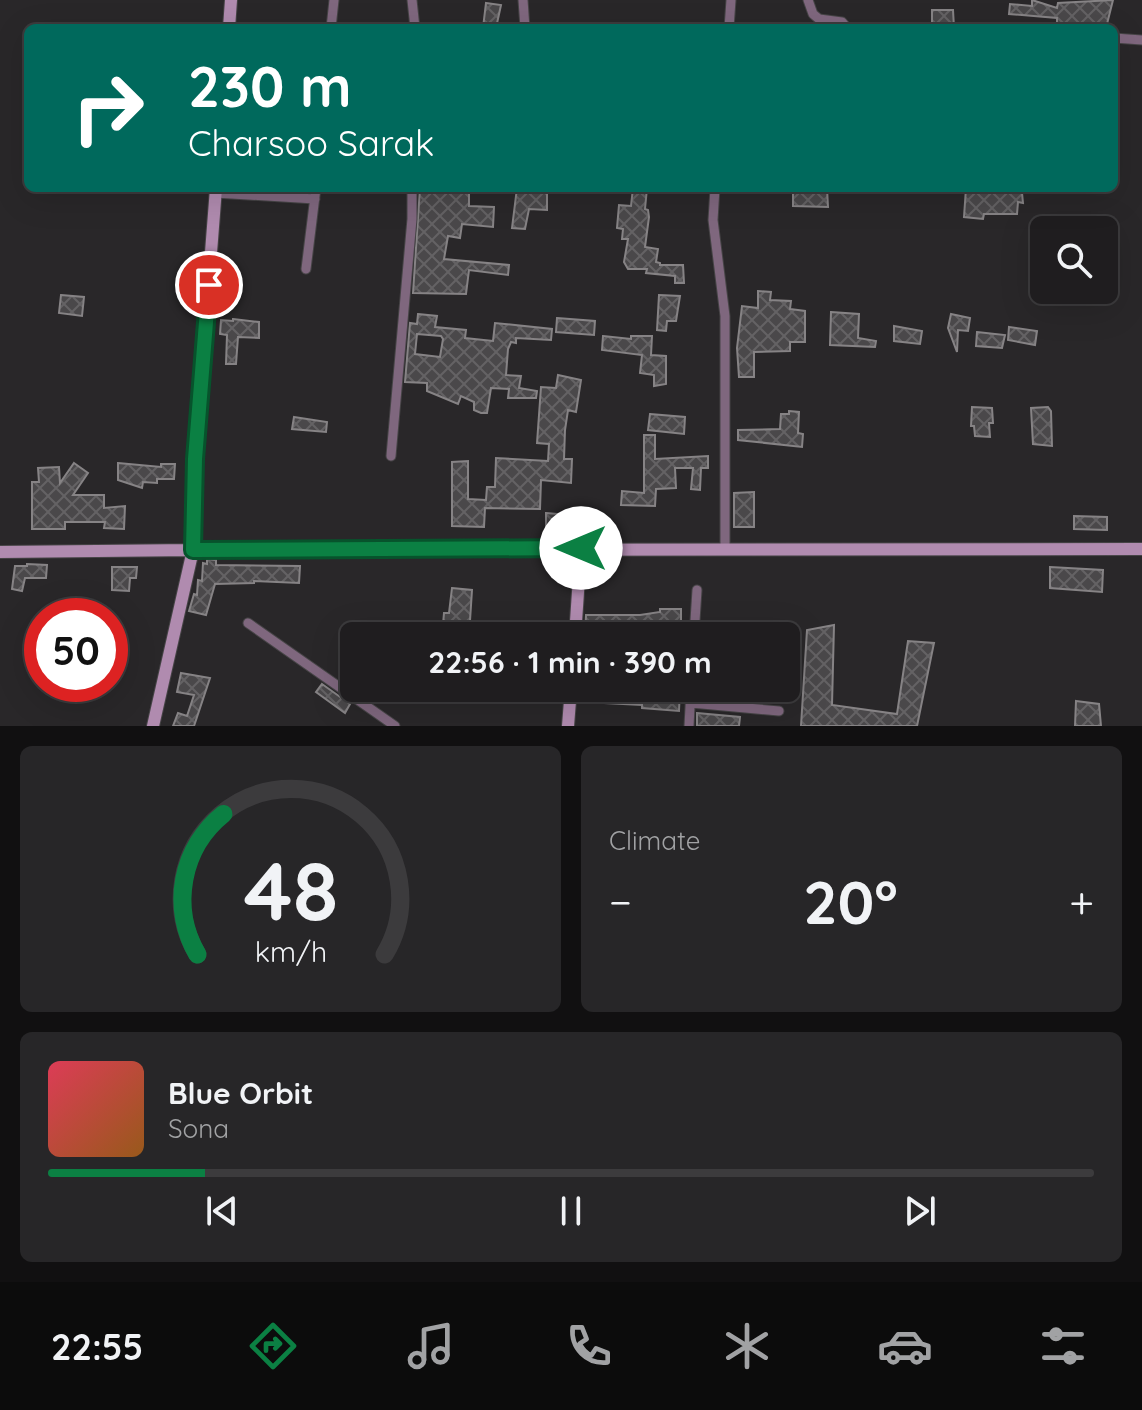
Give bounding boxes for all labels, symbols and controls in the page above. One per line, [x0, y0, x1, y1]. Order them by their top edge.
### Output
text: 230 m [188, 51, 352, 121]
icon: right [56, 56, 160, 160]
text: Charsoo Sarak [188, 120, 434, 165]
map controls [1030, 216, 1118, 304]
button: search [1030, 216, 1118, 304]
pin [175, 251, 243, 319]
icon: arrive [187, 263, 231, 307]
position arrow [539, 506, 623, 590]
speed limit sign: 50 [24, 598, 128, 702]
text: 22:56 · 1 min · 390 m [428, 643, 712, 681]
text: Climate [609, 824, 700, 857]
text: 48 [243, 838, 338, 942]
text: 20° [803, 864, 898, 939]
text: − [609, 874, 632, 929]
text: + [1069, 874, 1094, 929]
text: km/h [254, 933, 327, 969]
text: Blue Orbit [168, 1074, 313, 1112]
text: Sona [168, 1112, 229, 1145]
icon: previous [200, 1189, 244, 1233]
icon: pause [549, 1189, 593, 1233]
icon: next [898, 1189, 942, 1233]
icon: directions [245, 1318, 301, 1374]
icon: music [403, 1318, 459, 1374]
icon: phone [561, 1318, 617, 1374]
icon: climate [719, 1318, 775, 1374]
icon: car [877, 1318, 933, 1374]
icon: filters [1035, 1318, 1091, 1374]
text: 22:55 [51, 1324, 143, 1369]

